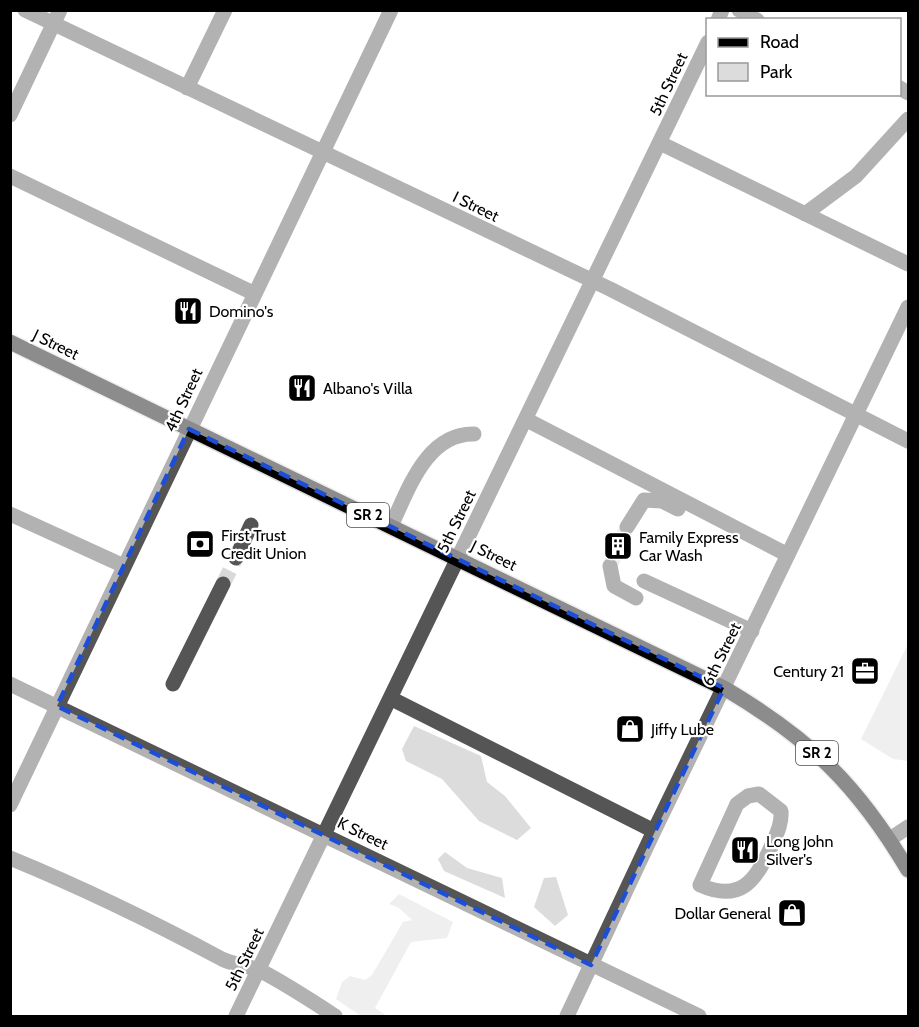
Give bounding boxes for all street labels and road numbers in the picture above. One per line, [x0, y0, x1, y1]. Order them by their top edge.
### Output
street label: 5th Street [646, 49, 692, 119]
street label: I Street [450, 187, 502, 226]
street label: J Street [29, 325, 82, 364]
street label: 4th Street [160, 365, 207, 435]
street label: 5th Street [433, 486, 480, 556]
road number: SR 2 [347, 503, 389, 527]
street label: J Street [467, 536, 520, 575]
street label: 6th Street [698, 619, 745, 689]
road number: SR 2 [796, 741, 838, 765]
street label: K Street [334, 813, 392, 854]
street label: 5th Street [221, 924, 268, 994]

